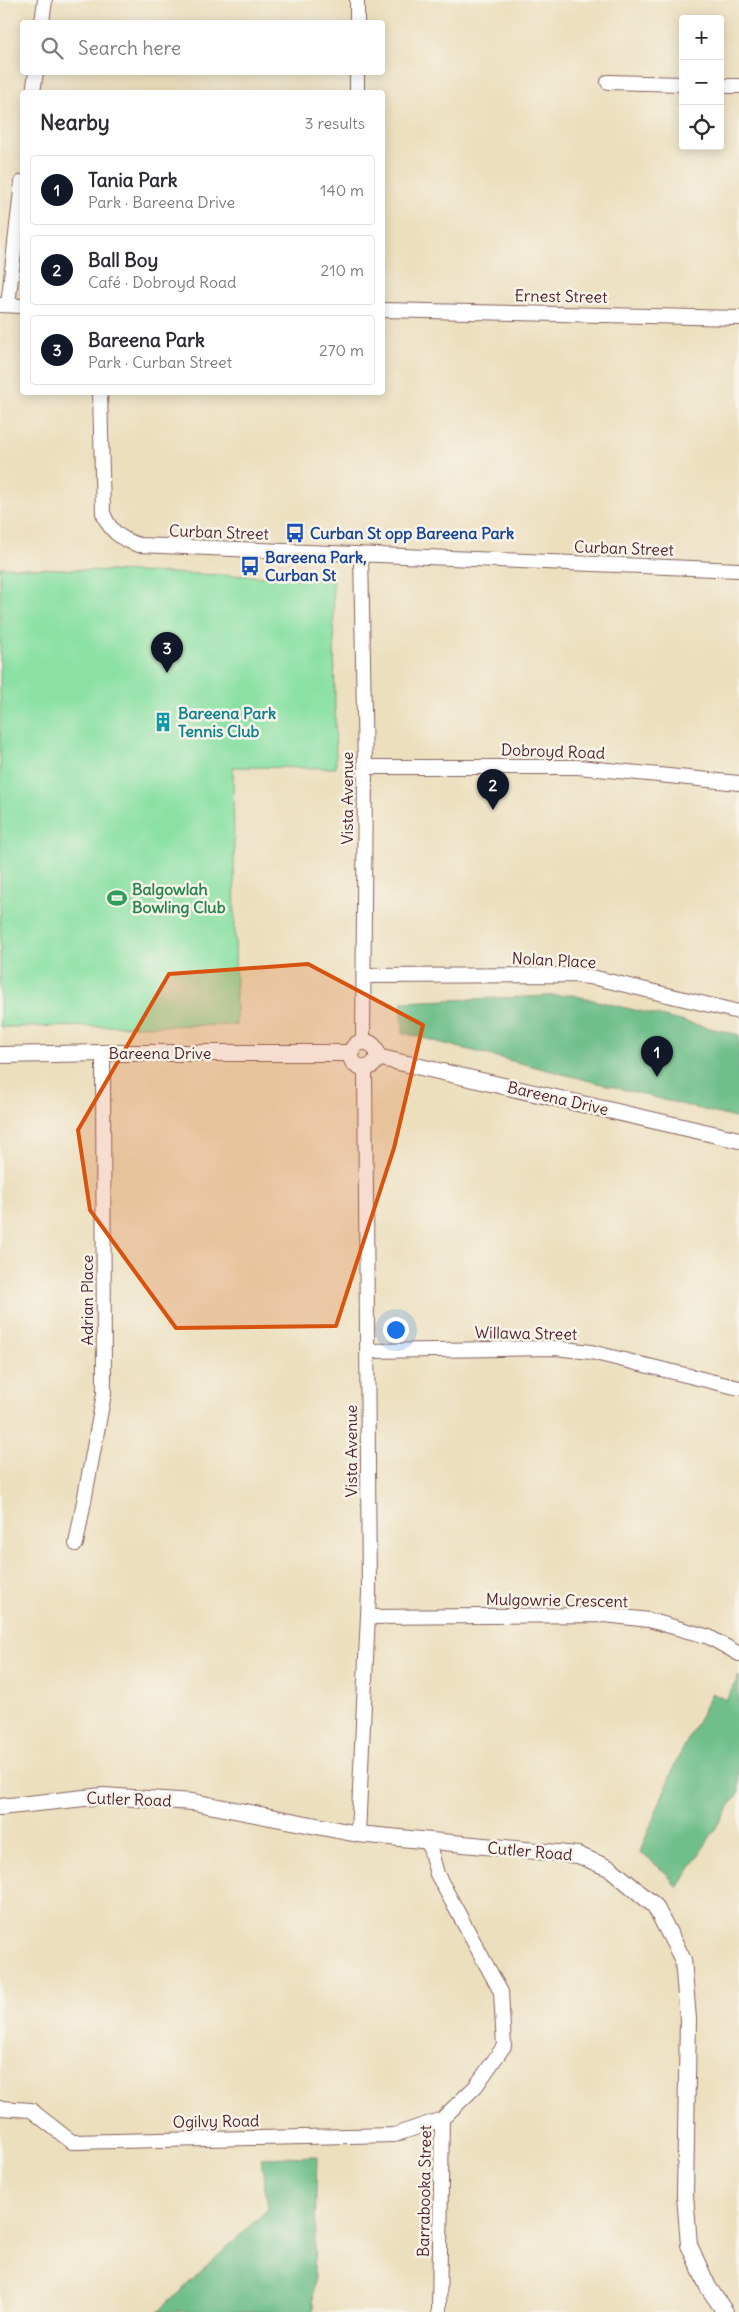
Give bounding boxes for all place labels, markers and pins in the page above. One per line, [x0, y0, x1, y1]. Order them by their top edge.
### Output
bus stop icon: Curban St opp Bareena Park [284, 522, 306, 544]
place label: Curban St opp Bareena Park [310, 523, 514, 544]
place label: Bareena Park, Curban St [265, 547, 367, 585]
bus stop icon: Bareena Park, Curban St [239, 555, 261, 577]
pin: 3 [151, 632, 183, 673]
place label: Bareena Park Tennis Club [178, 703, 276, 741]
building icon: Bareena Park Tennis Club [152, 711, 174, 733]
pin: 2 [477, 769, 509, 810]
place label: Balgowlah Bowling Club [132, 879, 226, 918]
sports icon: Balgowlah Bowling Club [106, 887, 128, 909]
pin: 1 [641, 1036, 673, 1077]

